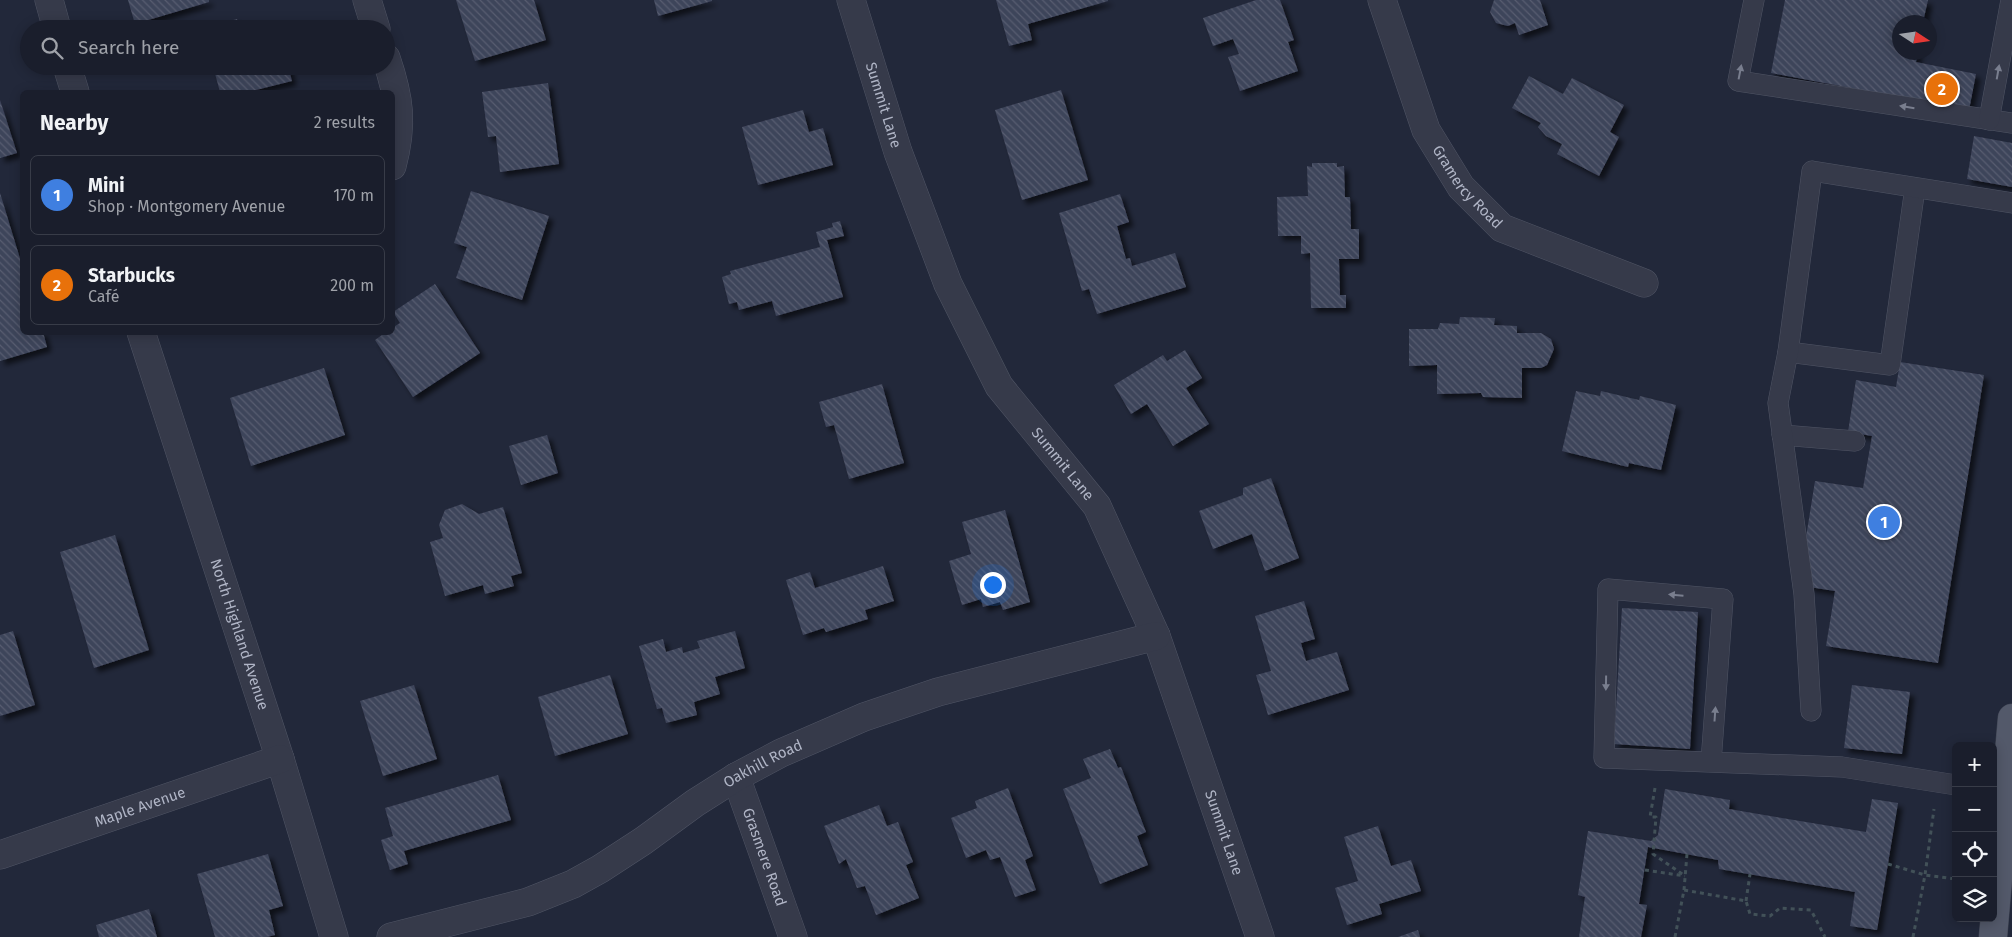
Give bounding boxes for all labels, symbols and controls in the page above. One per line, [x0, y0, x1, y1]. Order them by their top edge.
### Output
north arrow [1892, 15, 1937, 60]
search box [20, 20, 395, 75]
icon: search [38, 34, 66, 62]
text: Search here [78, 36, 179, 59]
street label: Summit Lane [862, 60, 905, 150]
one-way arrow [1995, 63, 2003, 79]
one-way arrow [1736, 64, 1744, 80]
pin: 2 [1926, 70, 1958, 108]
one-way arrow [1898, 103, 1914, 111]
text: Nearby [40, 110, 108, 136]
text: 2 results [314, 113, 375, 132]
street label: Gramercy Road [1429, 142, 1506, 232]
text: Mini [88, 174, 125, 197]
text: 1 [53, 186, 61, 205]
text: 170 m [333, 186, 374, 205]
text: Shop · Montgomery Avenue [88, 197, 285, 216]
text: Starbucks [88, 264, 175, 287]
text: 2 [53, 276, 61, 295]
text: 200 m [330, 276, 374, 295]
text: Café [88, 287, 119, 306]
street label: Summit Lane [1028, 424, 1098, 504]
pin: 1 [1868, 503, 1900, 541]
street label: North Highland Avenue [206, 556, 272, 712]
your location [980, 572, 1006, 598]
one-way arrow [1667, 591, 1683, 599]
one-way arrow [1602, 676, 1610, 692]
one-way arrow [1711, 705, 1719, 721]
street label: Oakhill Road [720, 736, 805, 792]
map controls [1952, 742, 1997, 922]
button: + [1952, 742, 1997, 787]
street label: Maple Avenue [92, 783, 188, 831]
button: − [1952, 787, 1997, 832]
street label: Summit Lane [1201, 788, 1247, 877]
street label: Grasmere Road [739, 806, 790, 909]
button: locate [1952, 832, 1997, 877]
button: layers [1952, 877, 1997, 922]

